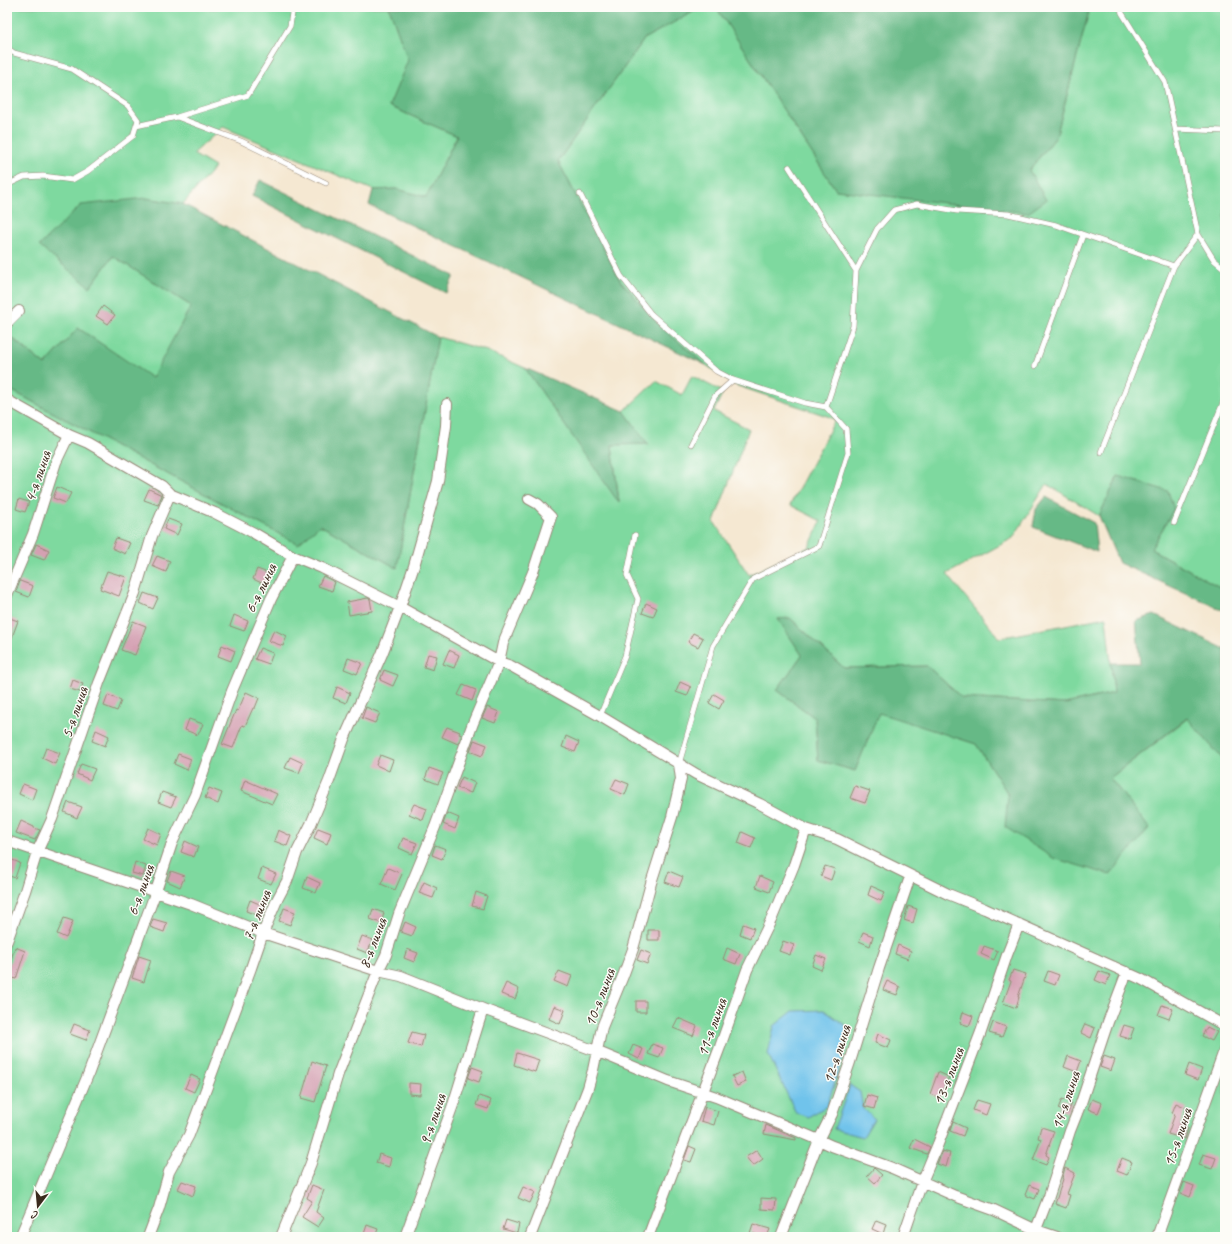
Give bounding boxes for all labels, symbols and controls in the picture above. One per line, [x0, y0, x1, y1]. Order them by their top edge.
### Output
street label: 4-я линия [20, 447, 56, 505]
street label: 6-я линия [240, 559, 282, 617]
street label: 5-я линия [57, 683, 93, 741]
street label: 6-я линия [123, 861, 160, 919]
street label: 7-я линия [238, 886, 277, 944]
street label: 8-я линия [354, 914, 392, 972]
street label: 10-я линия [580, 965, 620, 1029]
street label: 11-я линия [692, 995, 732, 1059]
street label: 12-я линия [818, 1022, 856, 1086]
street label: 13-я линия [929, 1044, 969, 1108]
street label: 14-я линия [1047, 1068, 1086, 1132]
street label: 9-я линия [415, 1090, 451, 1148]
street label: 15-я линия [1159, 1105, 1198, 1169]
north arrow [18, 1186, 58, 1226]
text: С [29, 1208, 40, 1223]

